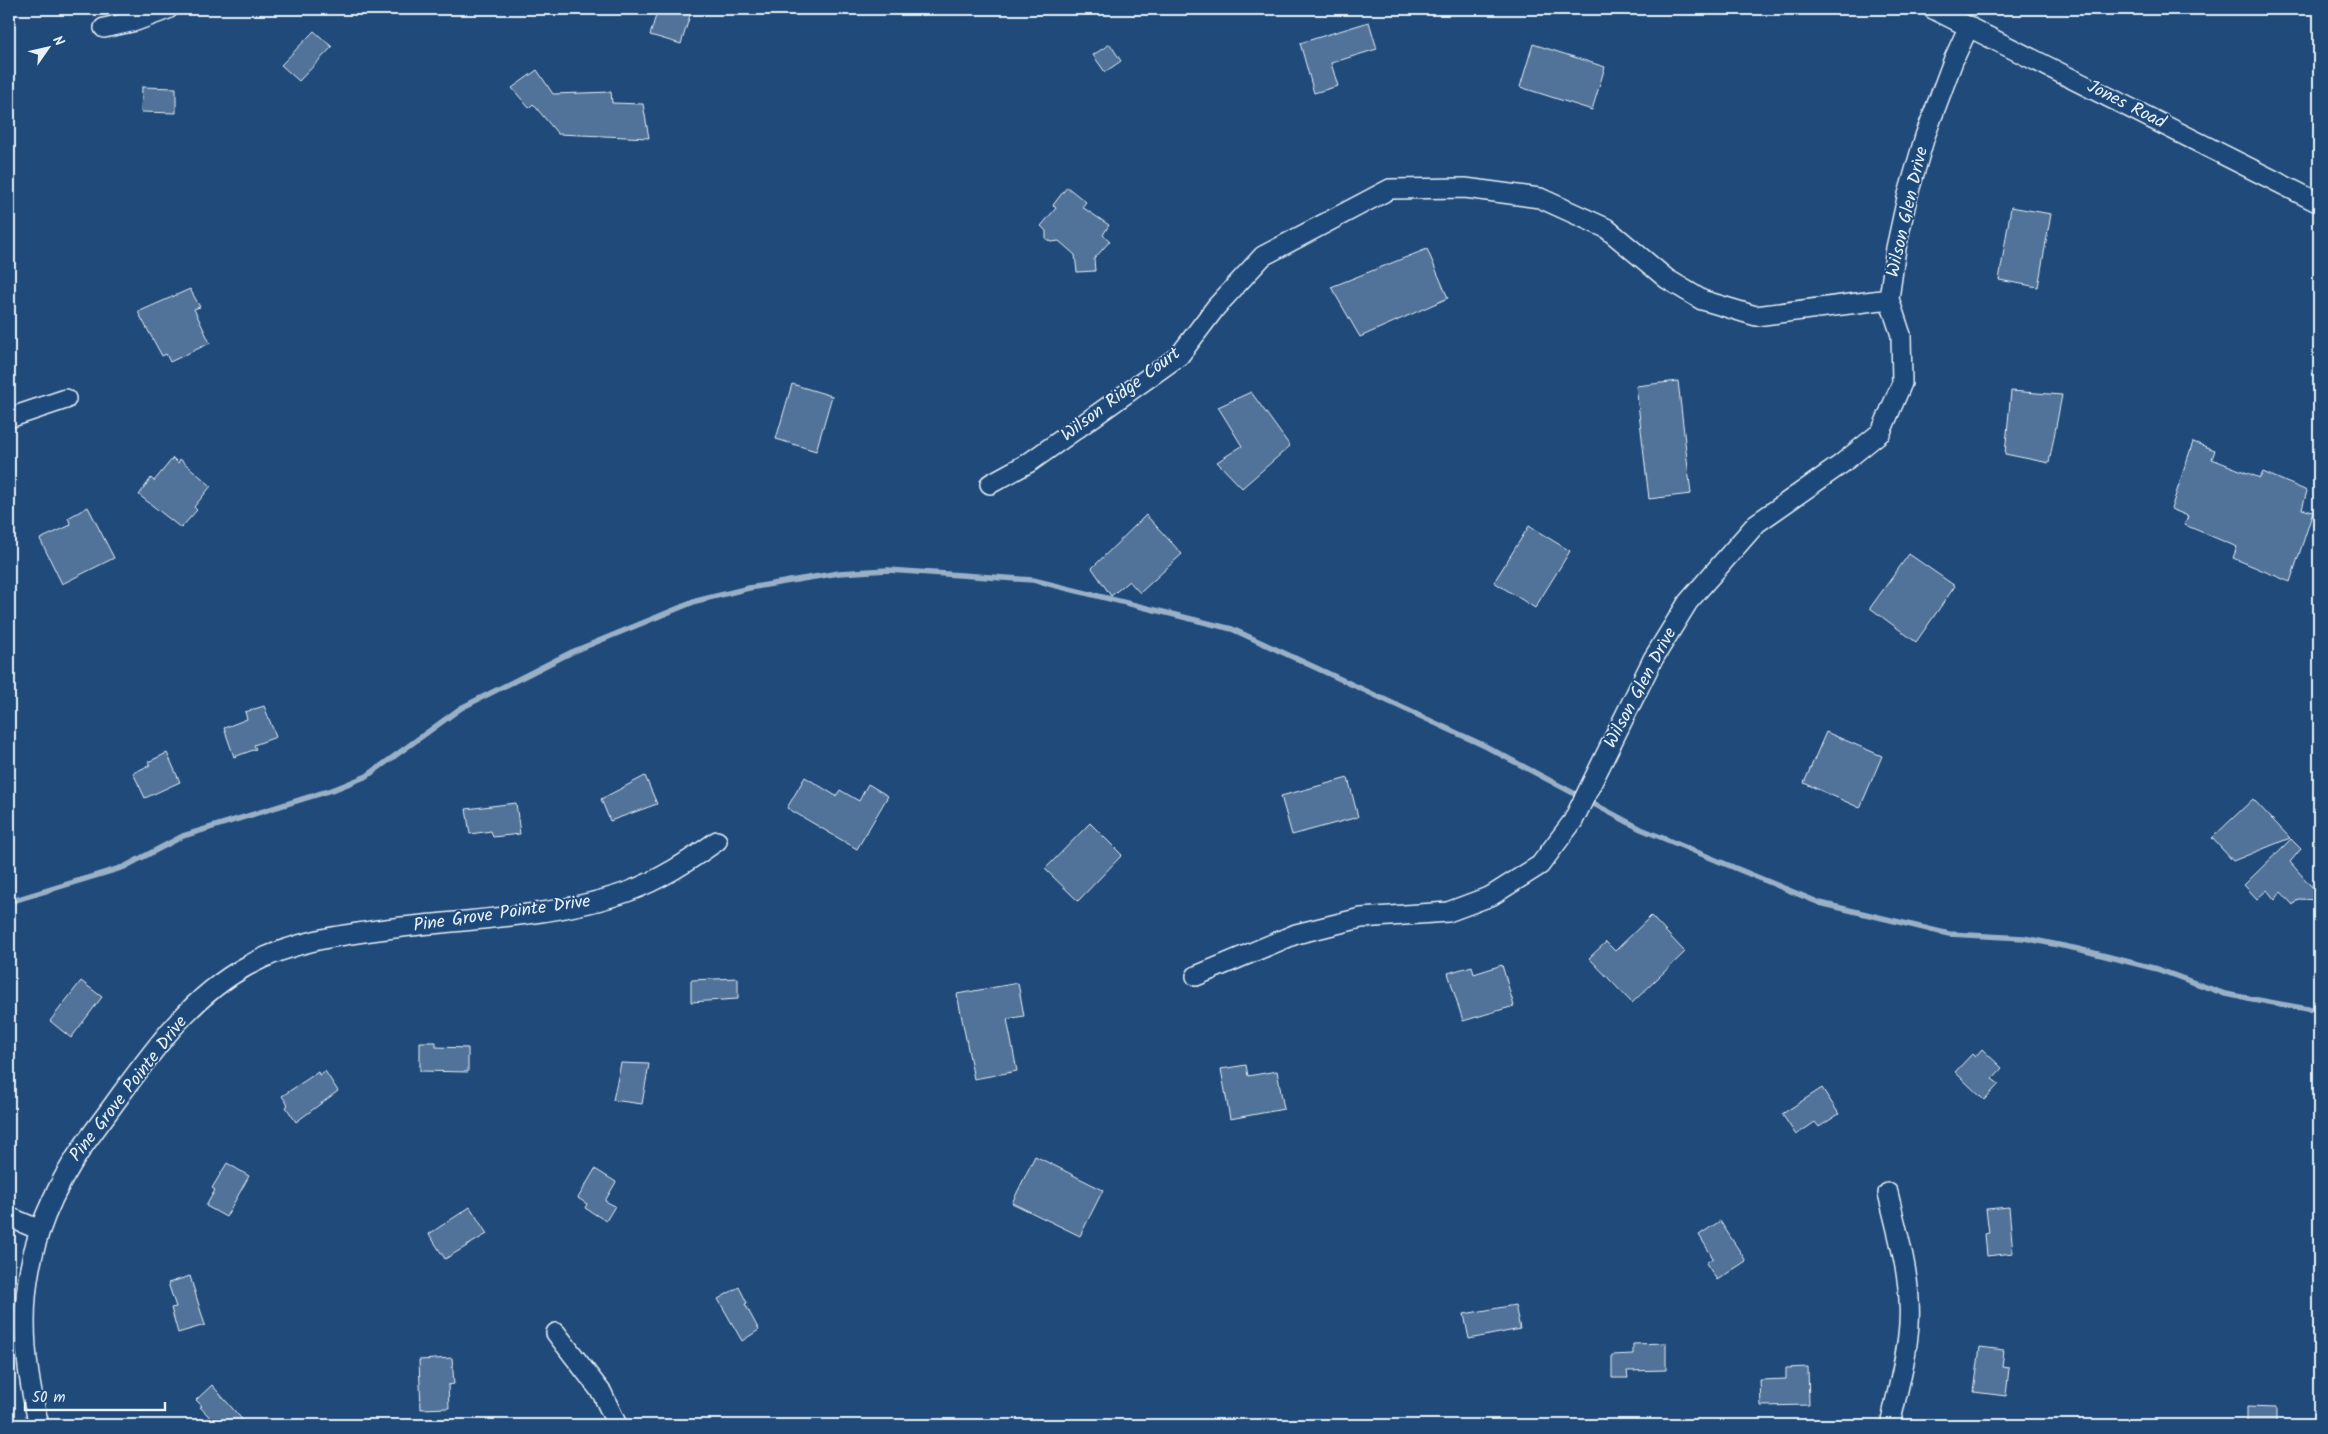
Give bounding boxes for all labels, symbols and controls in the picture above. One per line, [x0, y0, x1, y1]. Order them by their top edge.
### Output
north arrow [22, 22, 72, 72]
text: N [46, 31, 70, 51]
street label: Jones Road [2081, 73, 2171, 138]
street label: Wilson Glen Drive [1879, 144, 1937, 280]
street label: Wilson Ridge Court [1055, 340, 1188, 450]
street label: Wilson Glen Drive [1597, 622, 1685, 754]
street label: Pine Grove Pointe Drive [412, 887, 592, 941]
street label: Pine Grove Pointe Drive [63, 1010, 195, 1168]
scale bar [25, 1379, 165, 1411]
text: 50 m [32, 1386, 66, 1410]

